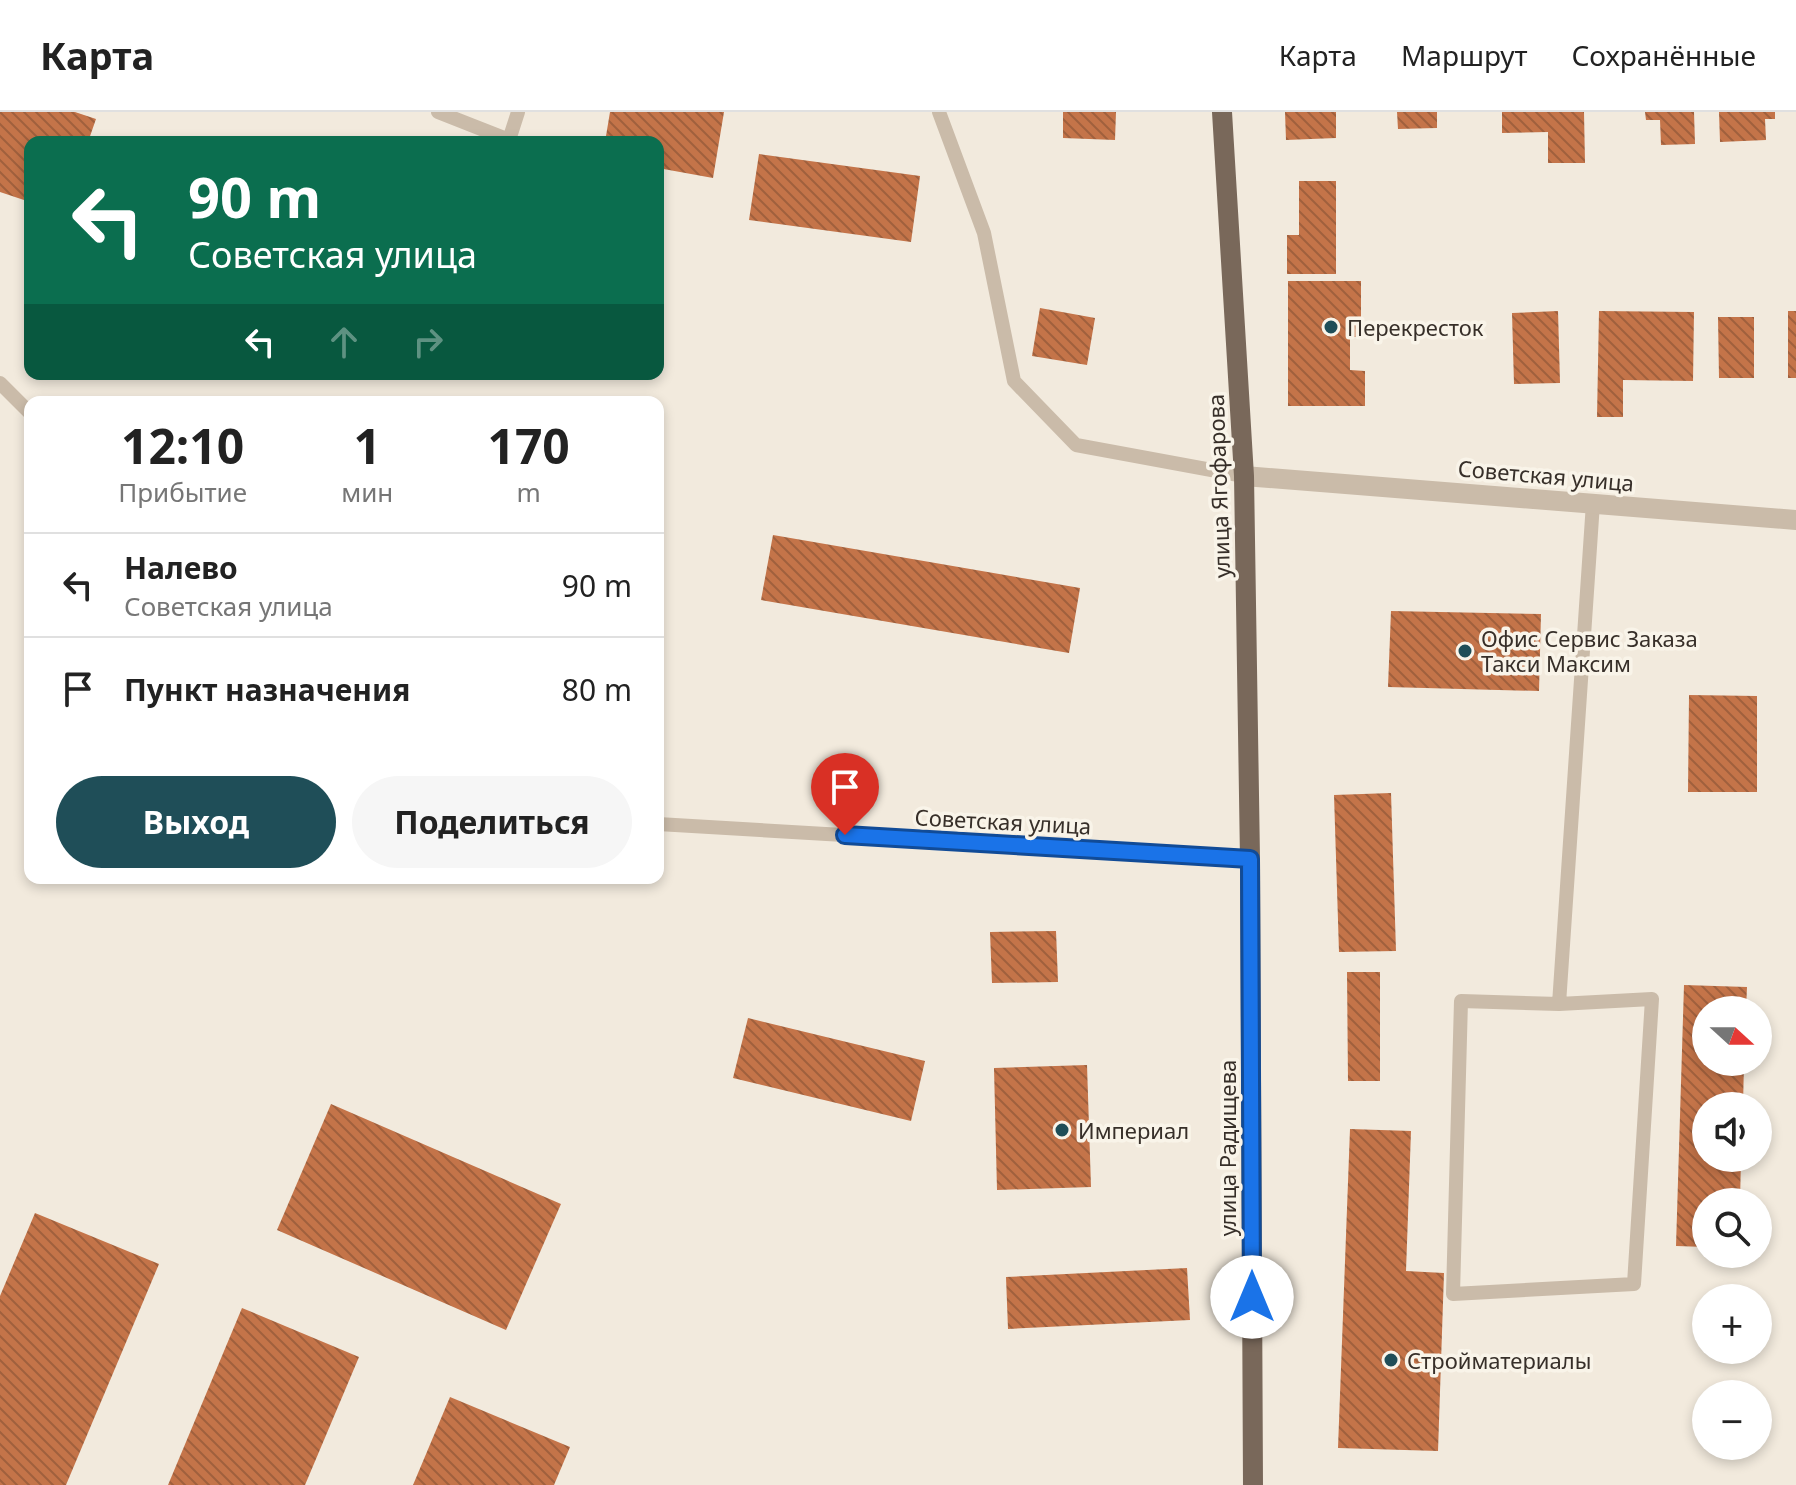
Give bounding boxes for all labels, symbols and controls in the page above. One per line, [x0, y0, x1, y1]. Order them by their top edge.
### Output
text: Карта [40, 29, 154, 81]
text: Карта [1279, 36, 1357, 74]
text: Маршрут [1401, 36, 1527, 74]
text: Сохранённые [1571, 36, 1756, 74]
text: 90 m [188, 158, 321, 234]
icon: left [56, 168, 160, 272]
text: Советская улица [188, 230, 477, 279]
place label: Перекресток [1347, 312, 1484, 342]
marker: Перекресток [1322, 318, 1340, 336]
icon: left [238, 320, 282, 364]
icon: ahead [322, 320, 366, 364]
icon: right [406, 320, 450, 364]
street label: улица Ягофарова [1200, 393, 1236, 579]
text: 12:10 [121, 413, 244, 478]
text: 1 [353, 413, 381, 478]
text: 170 [487, 413, 570, 478]
street label: Советская улица [1457, 452, 1635, 498]
text: Прибытие [118, 474, 247, 510]
text: мин [341, 474, 393, 510]
text: m [516, 474, 541, 510]
text: Налево [124, 547, 238, 588]
icon: left [56, 563, 100, 607]
text: 90 m [562, 565, 632, 606]
text: Советская улица [124, 588, 333, 624]
place label: Офис Сервис Заказа Такси Максим [1481, 623, 1698, 678]
marker: Офис Сервис Заказа Такси Максим [1456, 642, 1474, 660]
icon: arrive [56, 667, 100, 711]
text: Пункт назначения [124, 669, 410, 710]
text: 80 m [562, 669, 632, 710]
pin [811, 753, 879, 835]
icon: arrive [823, 765, 867, 809]
button: Выход [56, 776, 336, 868]
button: Поделиться [352, 776, 632, 868]
street label: Советская улица [914, 801, 1092, 841]
north arrow [1692, 996, 1772, 1076]
map controls [1692, 996, 1772, 1460]
street label: улица Радищева [1212, 1060, 1242, 1236]
button: sound [1692, 1092, 1772, 1172]
place label: Империал [1078, 1115, 1189, 1145]
marker: Империал [1053, 1121, 1071, 1139]
button: search [1692, 1188, 1772, 1268]
position arrow [1210, 1255, 1294, 1339]
button: + [1692, 1284, 1772, 1364]
place label: Стройматериалы [1407, 1345, 1591, 1375]
marker: Стройматериалы [1382, 1351, 1400, 1369]
button: − [1692, 1380, 1772, 1460]

